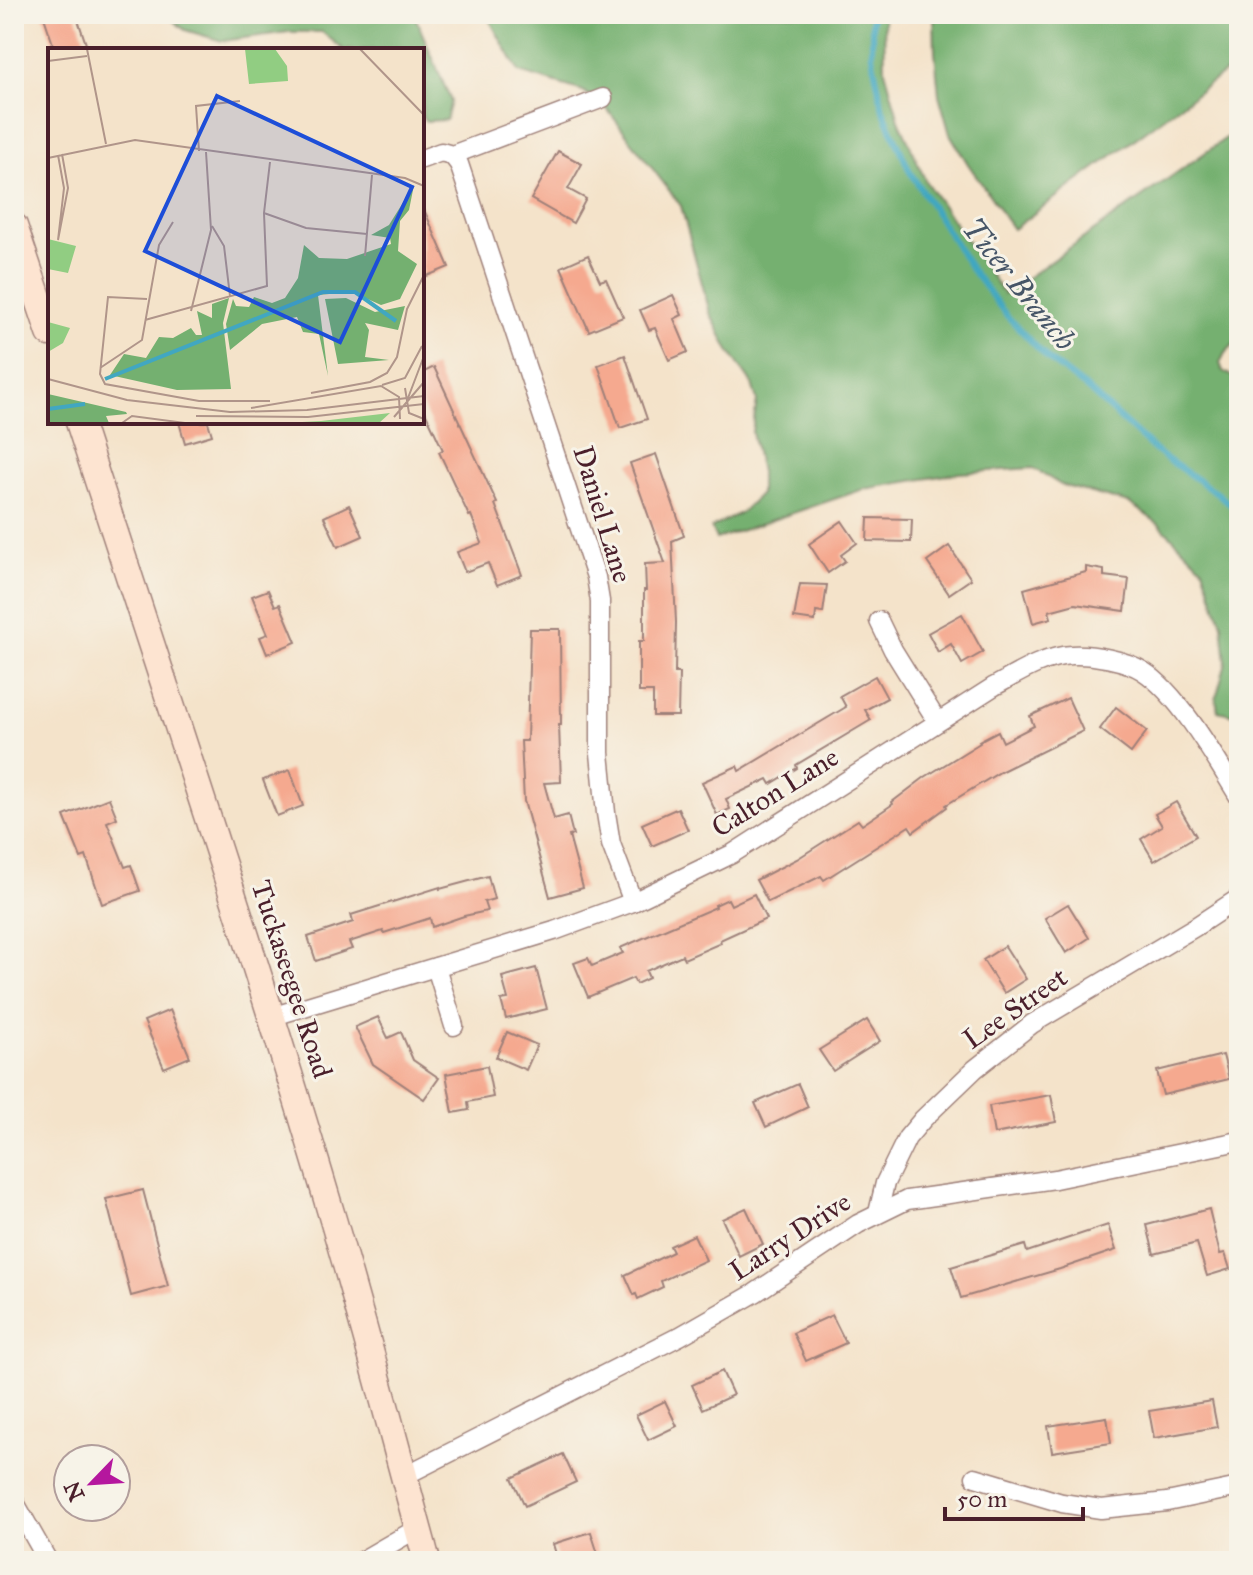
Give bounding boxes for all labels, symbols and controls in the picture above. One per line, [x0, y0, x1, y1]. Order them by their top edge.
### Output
inset map [48, 48, 424, 424]
water label: Ticer Branch [955, 211, 1083, 358]
street label: Daniel Lane [566, 441, 640, 587]
street label: Calton Lane [705, 739, 845, 845]
street label: Tuckaseegee Road [244, 876, 340, 1082]
street label: Lee Street [956, 959, 1074, 1057]
street label: Larry Drive [723, 1184, 857, 1288]
north arrow [52, 1443, 132, 1523]
scale bar [945, 1471, 1083, 1521]
text: N [58, 1477, 91, 1505]
text: 50 m [957, 1484, 1007, 1514]

